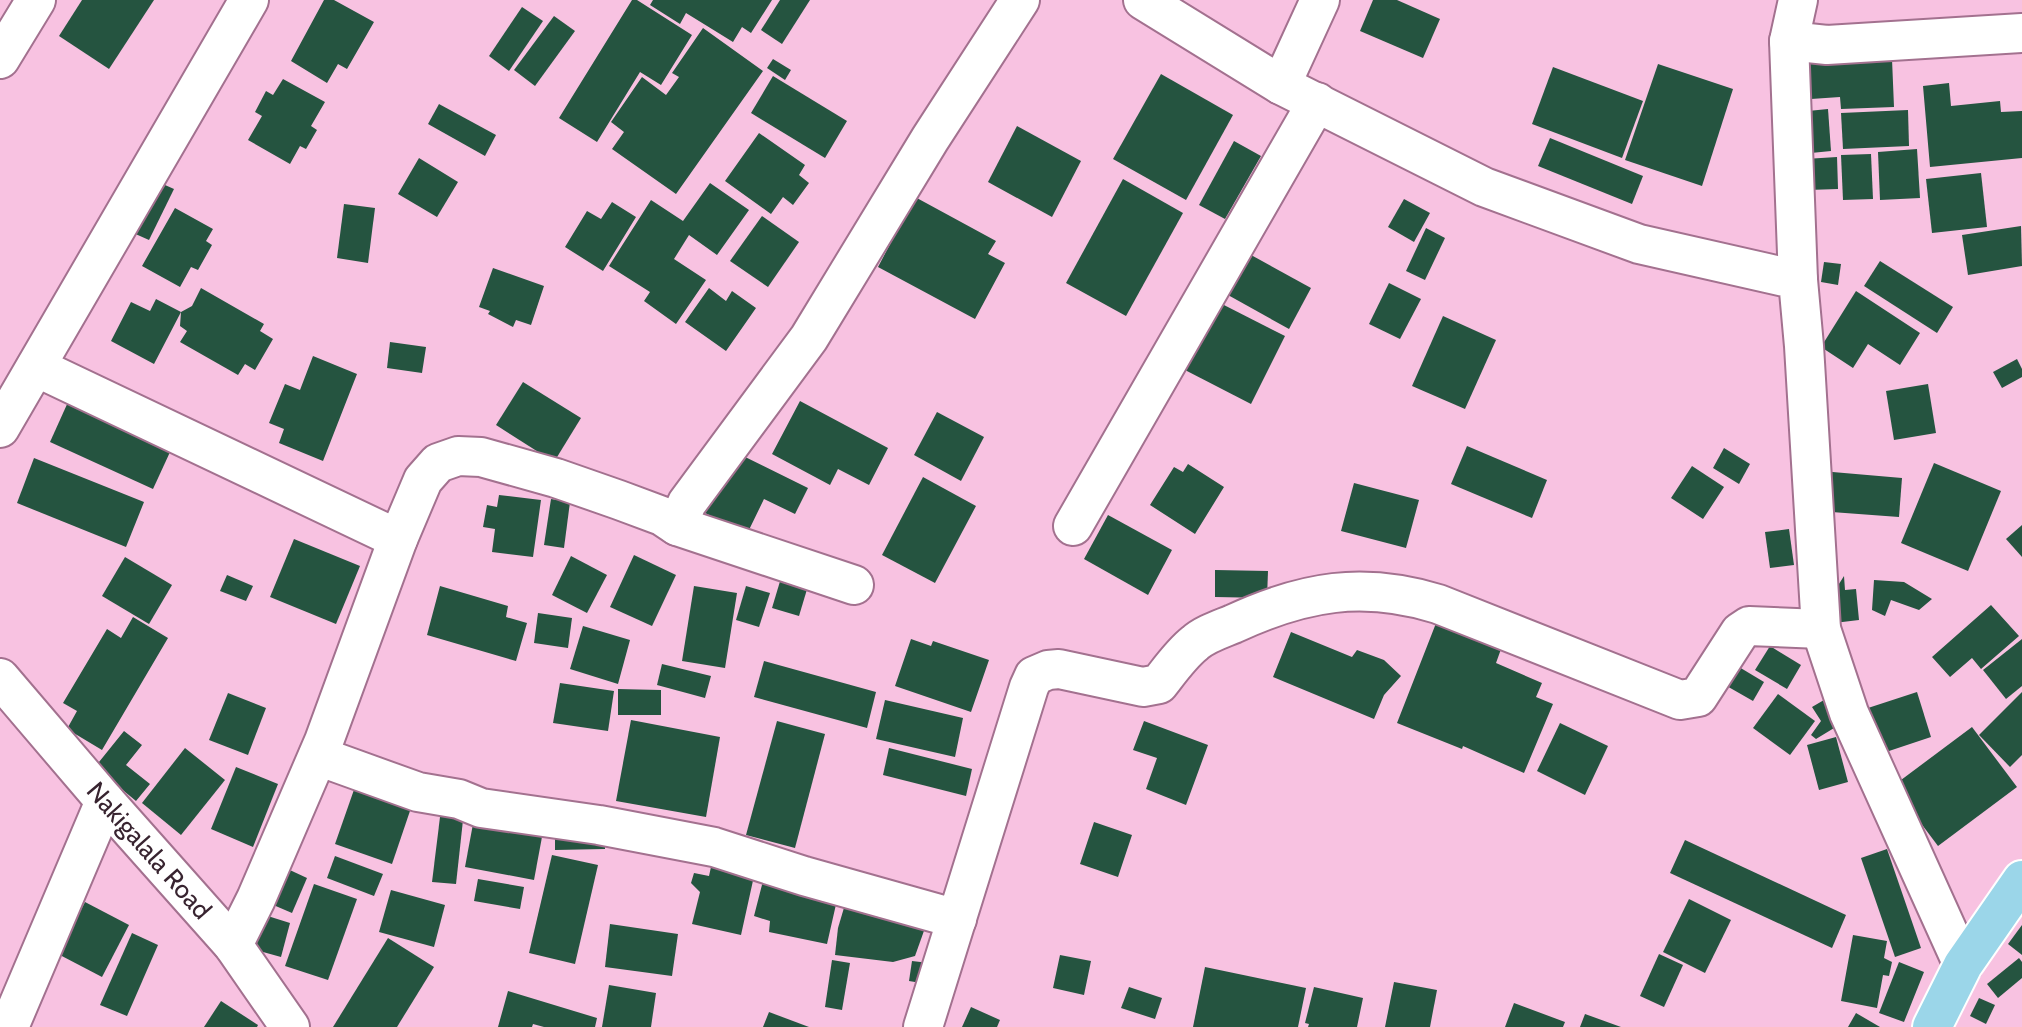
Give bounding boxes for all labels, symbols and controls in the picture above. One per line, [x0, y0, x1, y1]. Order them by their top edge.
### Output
street label: Nakigalala Road [80, 775, 218, 926]

